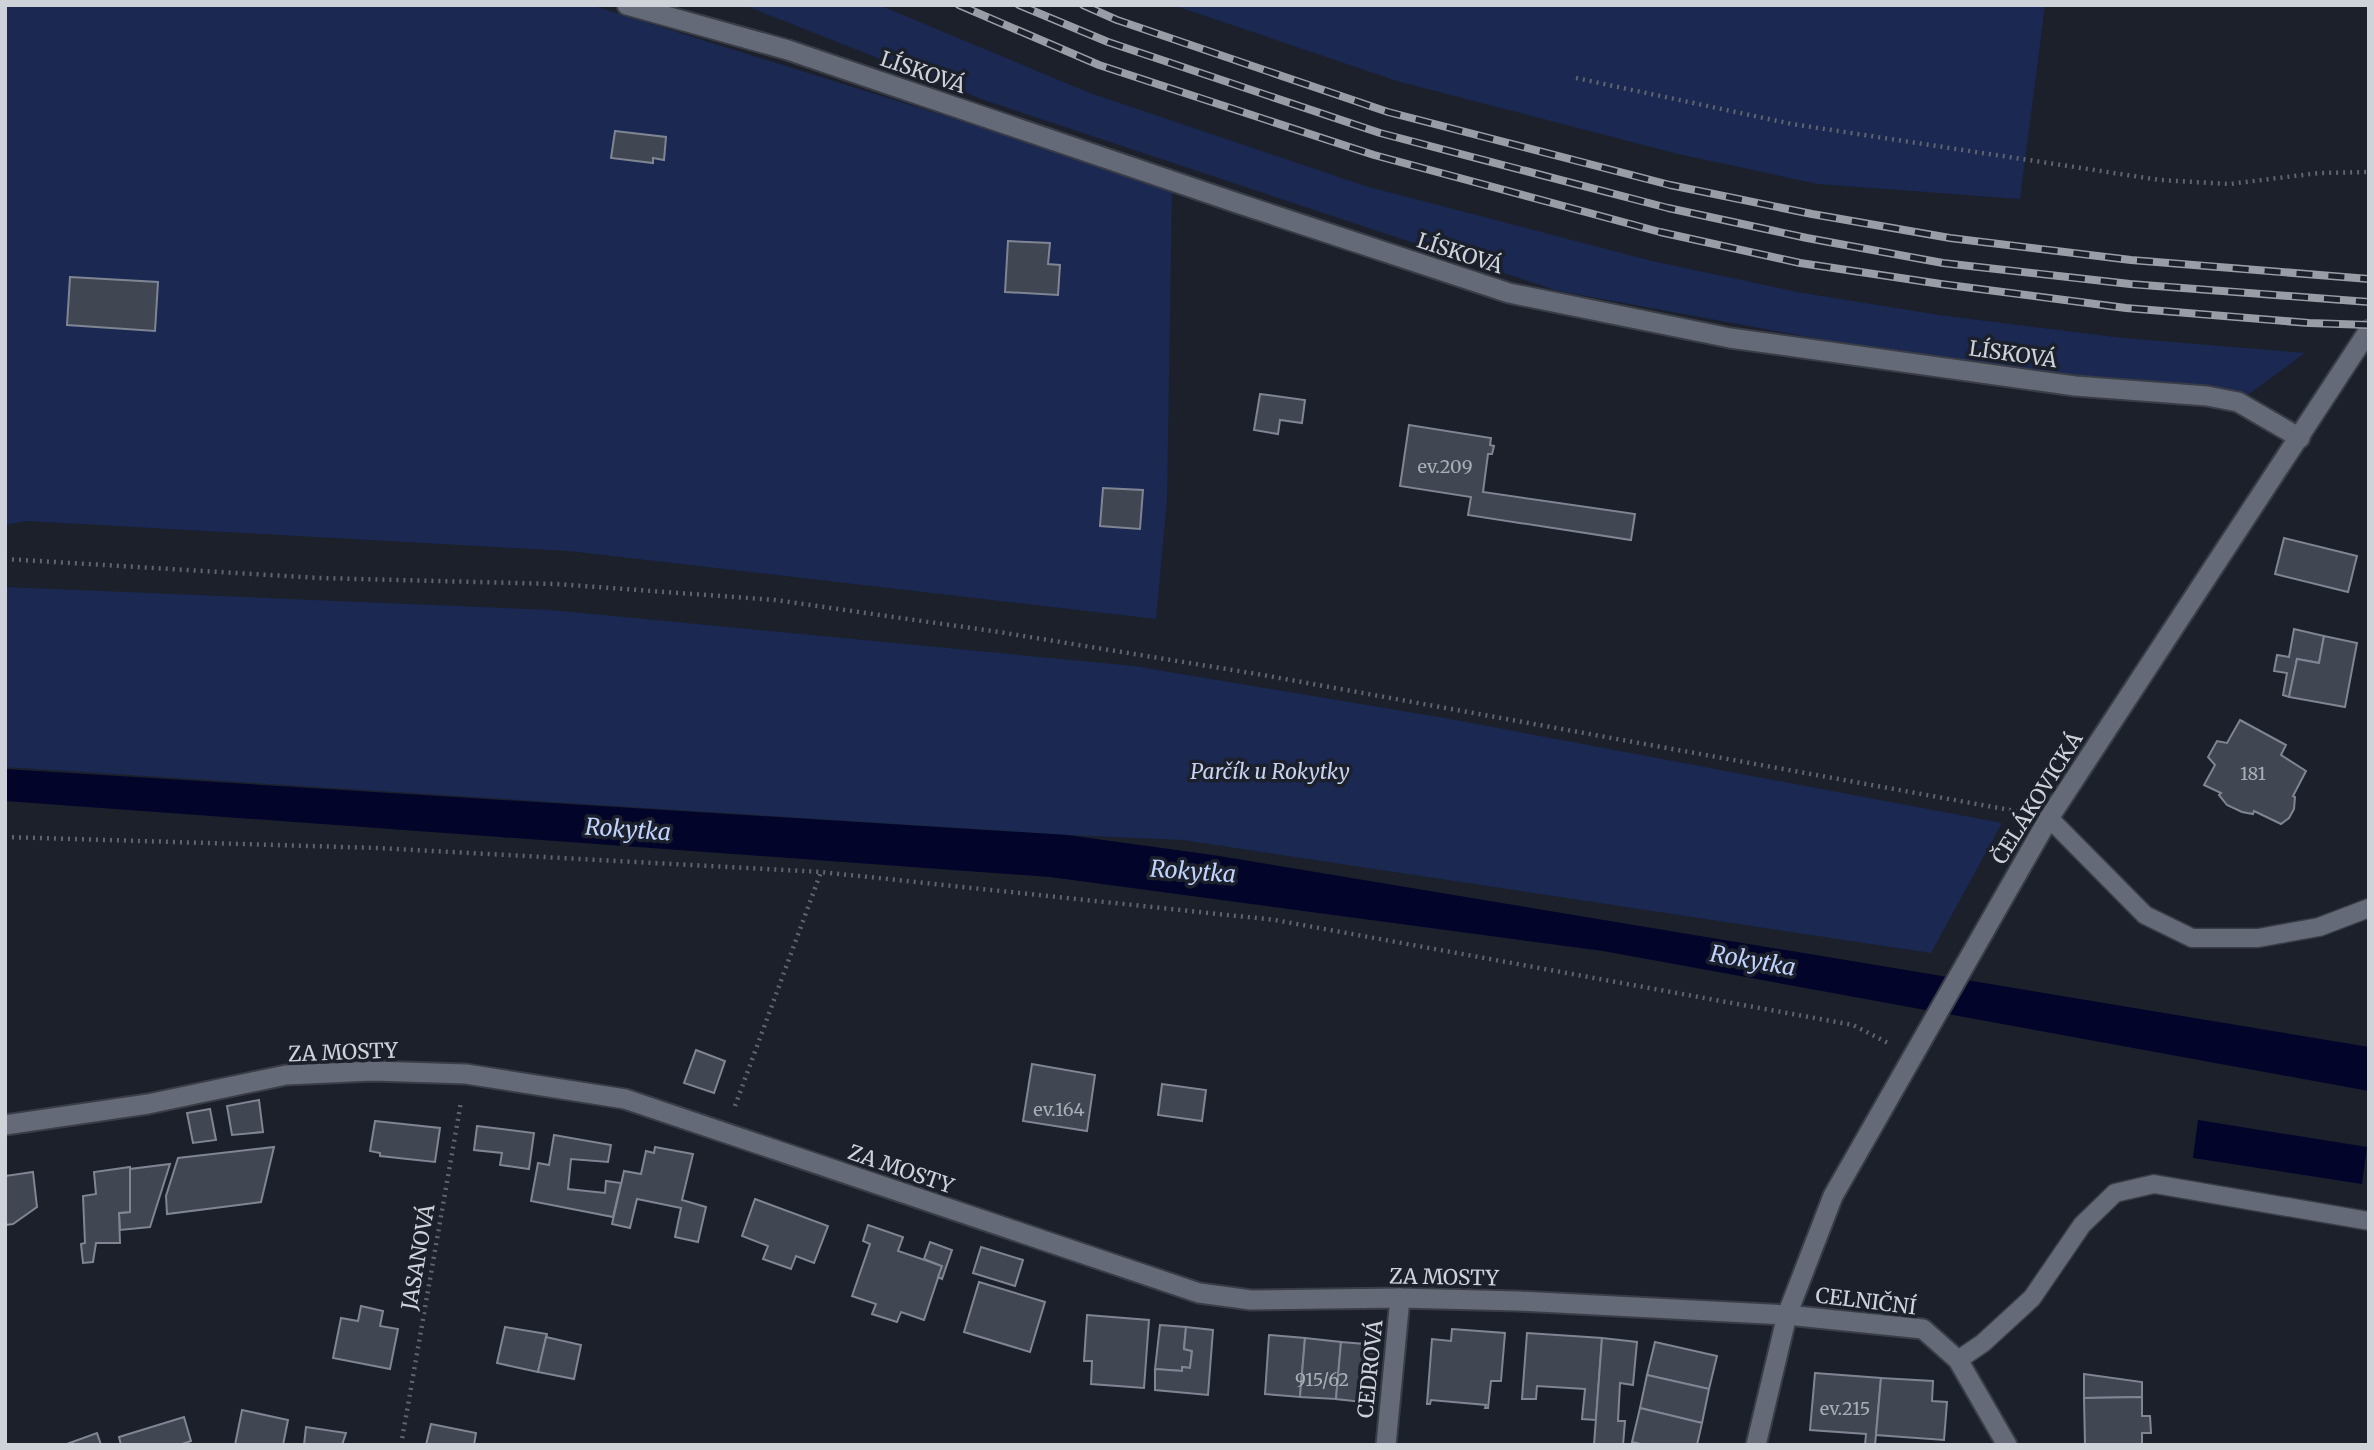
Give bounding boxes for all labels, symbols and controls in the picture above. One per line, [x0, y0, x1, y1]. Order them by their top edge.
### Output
street label: LÍSKOVÁ [877, 44, 970, 99]
street label: LÍSKOVÁ [1414, 226, 1507, 280]
street label: LÍSKOVÁ [1967, 333, 2059, 374]
house number: ev.209 [1417, 455, 1473, 478]
street label: ČELÁKOVICKÁ [1985, 726, 2089, 869]
park label: Parčík u Rokytky [1190, 758, 1350, 785]
house number: 181 [2240, 762, 2266, 785]
water label: Rokytka [584, 812, 672, 846]
water label: Rokytka [1149, 854, 1237, 888]
water label: Rokytka [1708, 938, 1798, 982]
street label: ZA MOSTY [288, 1037, 399, 1067]
house number: ev.164 [1033, 1098, 1085, 1121]
street label: ZA MOSTY [845, 1138, 958, 1200]
street label: JASANOVÁ [394, 1202, 441, 1313]
street label: ZA MOSTY [1389, 1263, 1500, 1291]
street label: CELNIČNÍ [1814, 1280, 1918, 1321]
street label: CEDROVÁ [1350, 1318, 1389, 1419]
house number: 915/62 [1295, 1368, 1349, 1391]
house number: ev.215 [1820, 1397, 1870, 1420]

